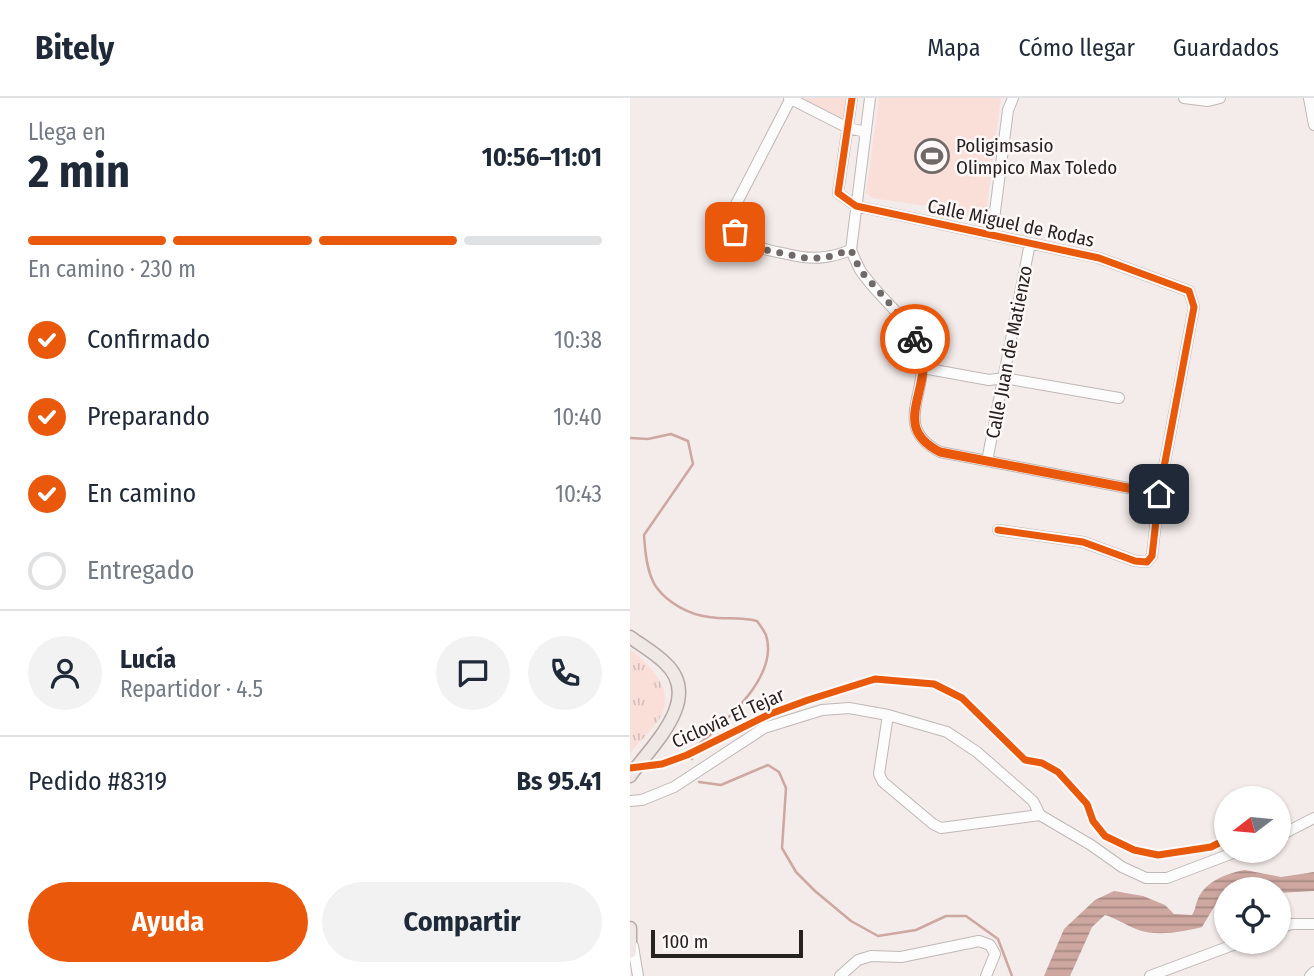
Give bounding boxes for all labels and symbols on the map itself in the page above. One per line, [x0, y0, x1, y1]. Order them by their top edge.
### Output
place label: Poligimsasio Olimpico Max Toledo [956, 134, 1117, 179]
sports icon: Poligimsasio Olimpico Max Toledo [913, 137, 951, 175]
street label: Calle Miguel de Rodas [926, 194, 1096, 252]
pin [705, 202, 765, 262]
street label: Calle Juan de Matienzo [981, 263, 1037, 441]
courier [880, 304, 950, 374]
pin [1129, 464, 1189, 524]
street label: Ciclovía El Tejar [668, 683, 788, 753]
north arrow [1214, 786, 1292, 863]
scale bar [651, 927, 803, 959]

